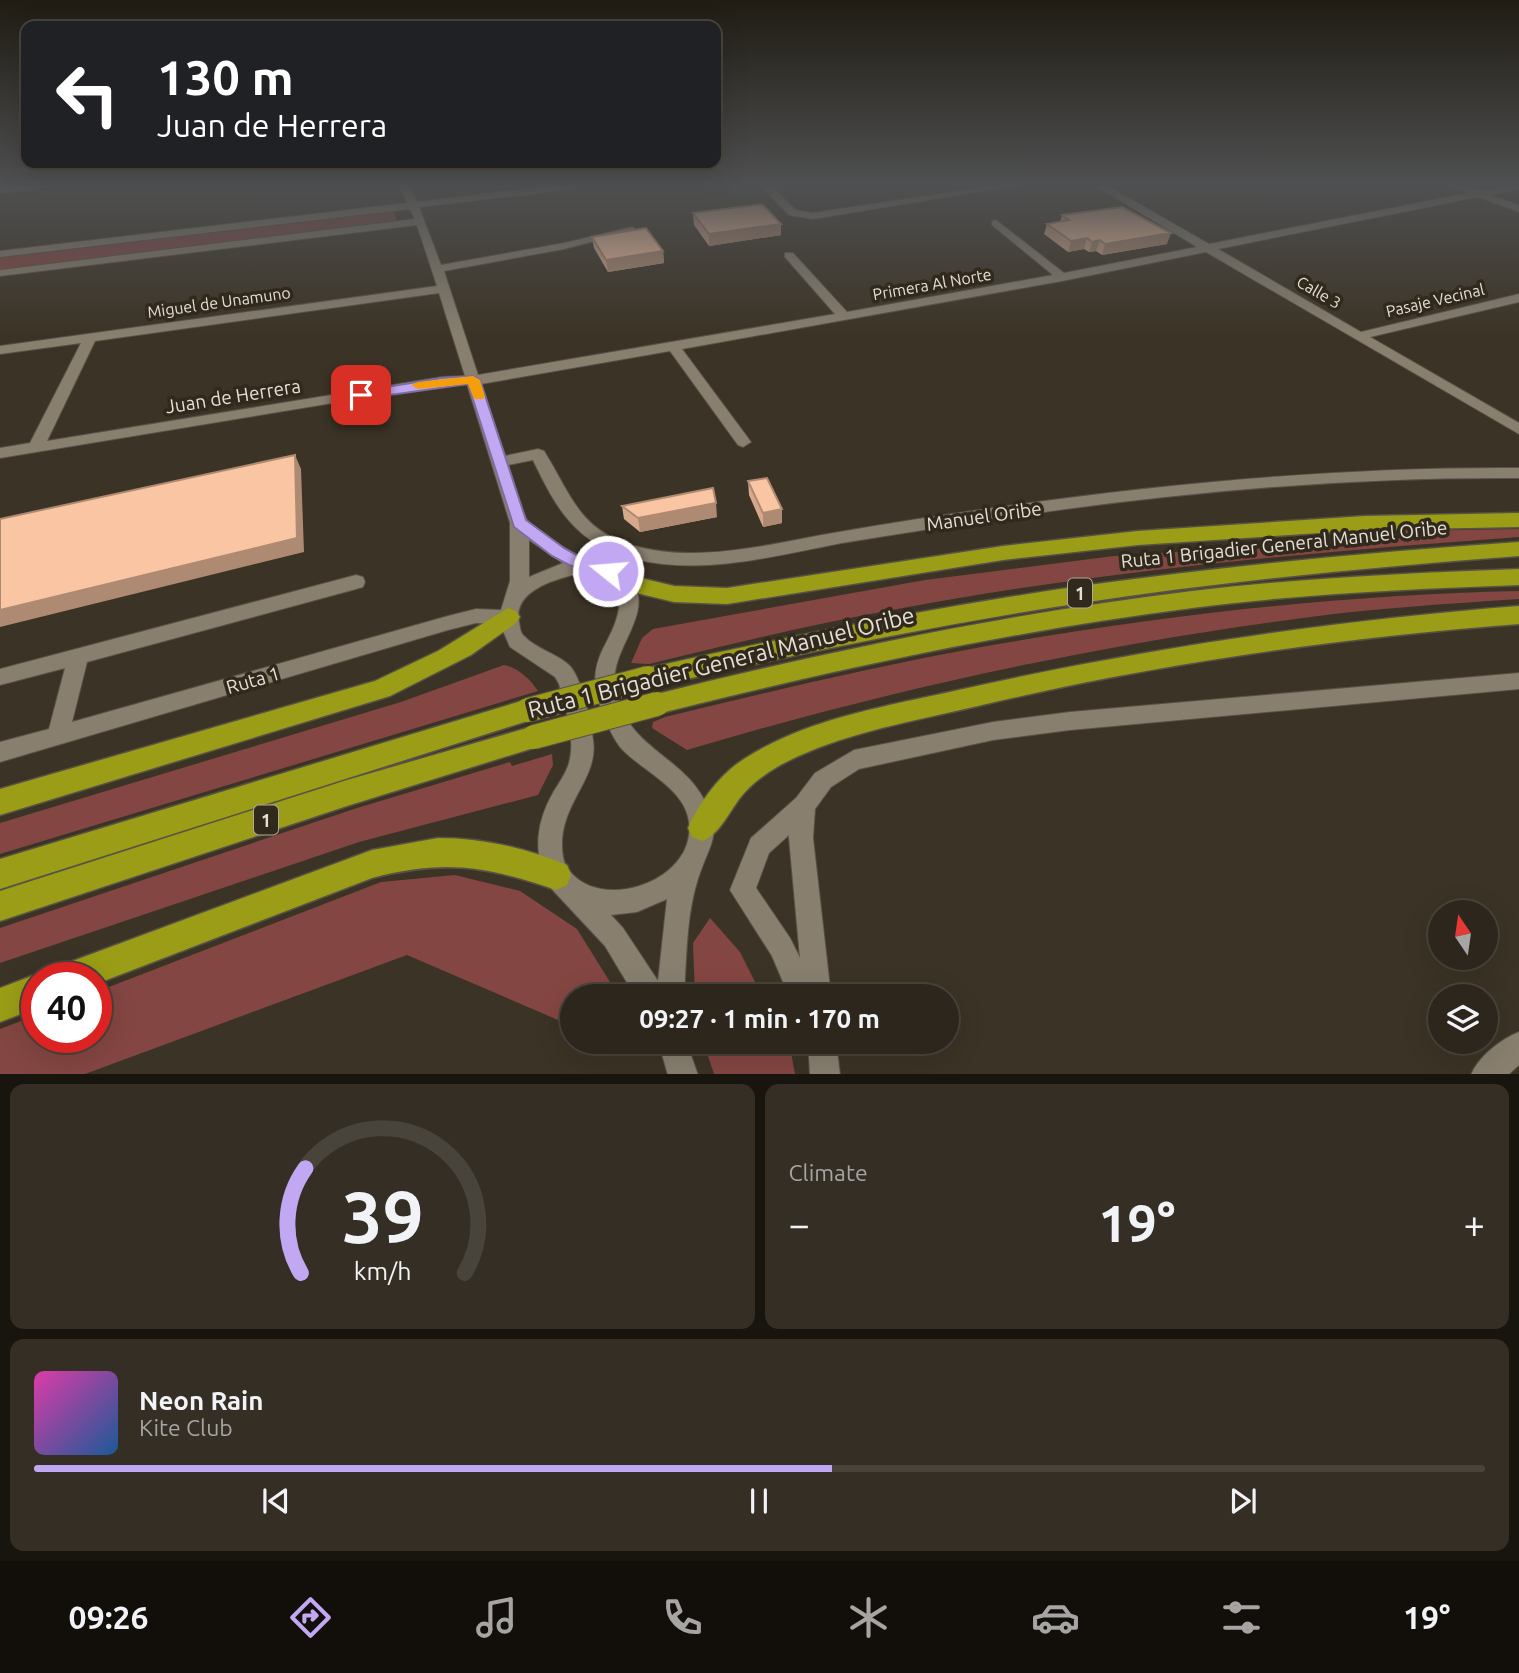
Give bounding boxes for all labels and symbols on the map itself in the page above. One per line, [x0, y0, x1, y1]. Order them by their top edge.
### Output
street label: Primera Al Norte [871, 265, 993, 303]
street label: Calle 3 [1294, 272, 1344, 312]
street label: Pasaje Vecinal [1384, 280, 1486, 320]
street label: Miguel de Unamuno [146, 283, 292, 321]
pin [331, 365, 391, 425]
street label: Juan de Herrera [164, 374, 302, 418]
street label: Manuel Oribe [925, 497, 1043, 535]
street label: Ruta 1 Brigadier General Manuel Oribe [1120, 516, 1448, 572]
position arrow [571, 534, 645, 608]
road number: 1 [1068, 578, 1092, 608]
street label: Ruta 1 Brigadier General Manuel Oribe [525, 602, 917, 722]
street label: Ruta 1 [224, 662, 282, 698]
road number: 1 [254, 806, 278, 834]
north arrow [1428, 900, 1498, 970]
speed limit sign: 40 [21, 962, 112, 1053]

